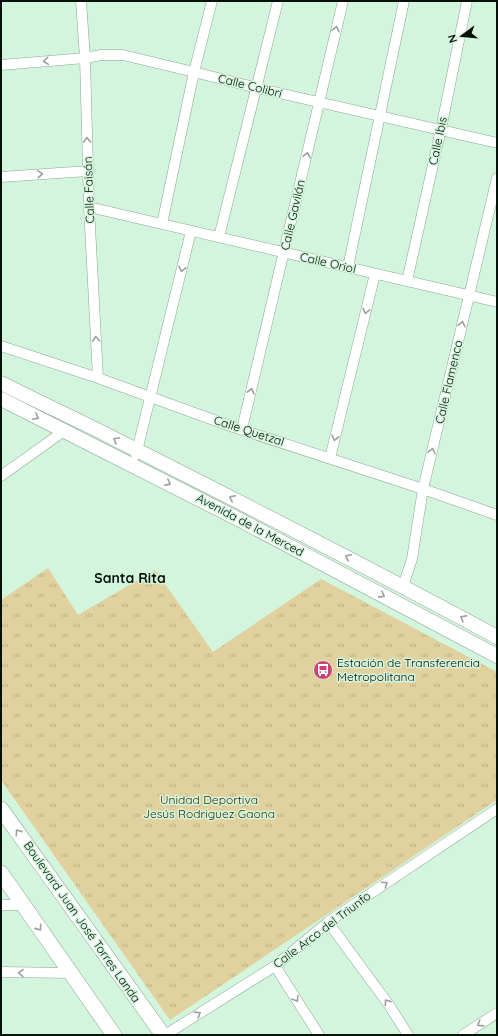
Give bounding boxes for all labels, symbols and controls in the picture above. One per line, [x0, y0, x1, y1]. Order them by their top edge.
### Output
north arrow [442, 16, 482, 56]
one-way arrow [332, 26, 340, 32]
text: N [445, 33, 460, 45]
one-way arrow [43, 57, 49, 66]
street label: Calle Colibrí [217, 70, 284, 101]
street label: Calle Ibis [425, 115, 450, 166]
one-way arrow [83, 137, 92, 143]
one-way arrow [302, 152, 311, 159]
street label: Calle Faisán [80, 156, 97, 224]
one-way arrow [37, 170, 43, 179]
street label: Calle Gavilán [277, 178, 308, 252]
street label: Calle Oriol [299, 249, 358, 276]
one-way arrow [178, 265, 187, 272]
one-way arrow [362, 308, 370, 315]
one-way arrow [458, 321, 466, 328]
one-way arrow [92, 336, 101, 342]
street label: Calle Flamenco [432, 339, 465, 425]
one-way arrow [246, 388, 254, 394]
one-way arrow [32, 412, 39, 420]
street label: Calle Quetzal [212, 412, 286, 449]
one-way arrow [331, 435, 339, 441]
one-way arrow [113, 437, 120, 444]
one-way arrow [427, 448, 436, 455]
one-way arrow [164, 478, 171, 485]
street label: Avenida de la Merced [194, 490, 307, 559]
one-way arrow [229, 495, 236, 503]
one-way arrow [345, 555, 352, 562]
district label: Santa Rita [94, 569, 166, 587]
one-way arrow [378, 590, 386, 598]
one-way arrow [460, 616, 467, 623]
place label: Estación de Transferencia Metropolitana [337, 655, 480, 684]
bus stop icon: Estación de Transferencia Metropolitana [312, 659, 334, 681]
park label: Unidad Deportiva Jesús Rodriguez Gaona [143, 792, 275, 821]
one-way arrow [16, 830, 23, 837]
street label: Boulevard Juan José Torres Landa [21, 838, 144, 1005]
one-way arrow [381, 881, 388, 889]
street label: Calle Arco del Triunfo [270, 888, 373, 971]
one-way arrow [34, 924, 41, 931]
one-way arrow [18, 969, 24, 977]
one-way arrow [291, 995, 299, 1002]
one-way arrow [385, 1000, 392, 1007]
one-way arrow [194, 1012, 201, 1019]
one-way arrow [477, 1019, 484, 1027]

